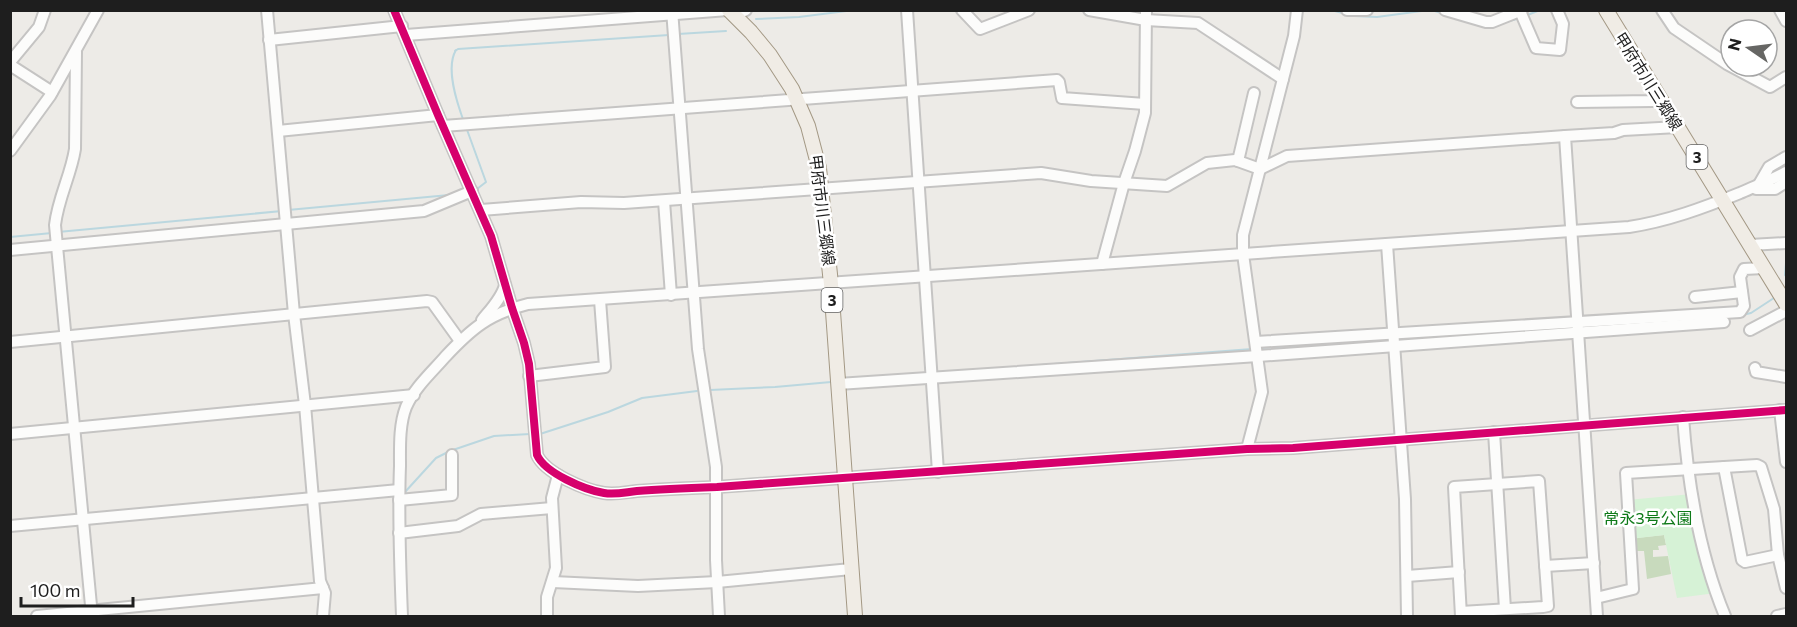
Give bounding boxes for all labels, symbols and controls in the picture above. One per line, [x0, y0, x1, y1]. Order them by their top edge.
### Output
north arrow [1719, 18, 1779, 78]
street label: 甲府市川三郷線 [1611, 28, 1687, 134]
text: N [1723, 36, 1745, 52]
road number: 3 [1686, 145, 1708, 169]
street label: 甲府市川三郷線 [807, 153, 839, 267]
road number: 3 [822, 288, 842, 312]
park label: 常永3号公園 [1603, 508, 1693, 527]
scale bar [21, 570, 134, 608]
text: 100 m [30, 579, 80, 601]

